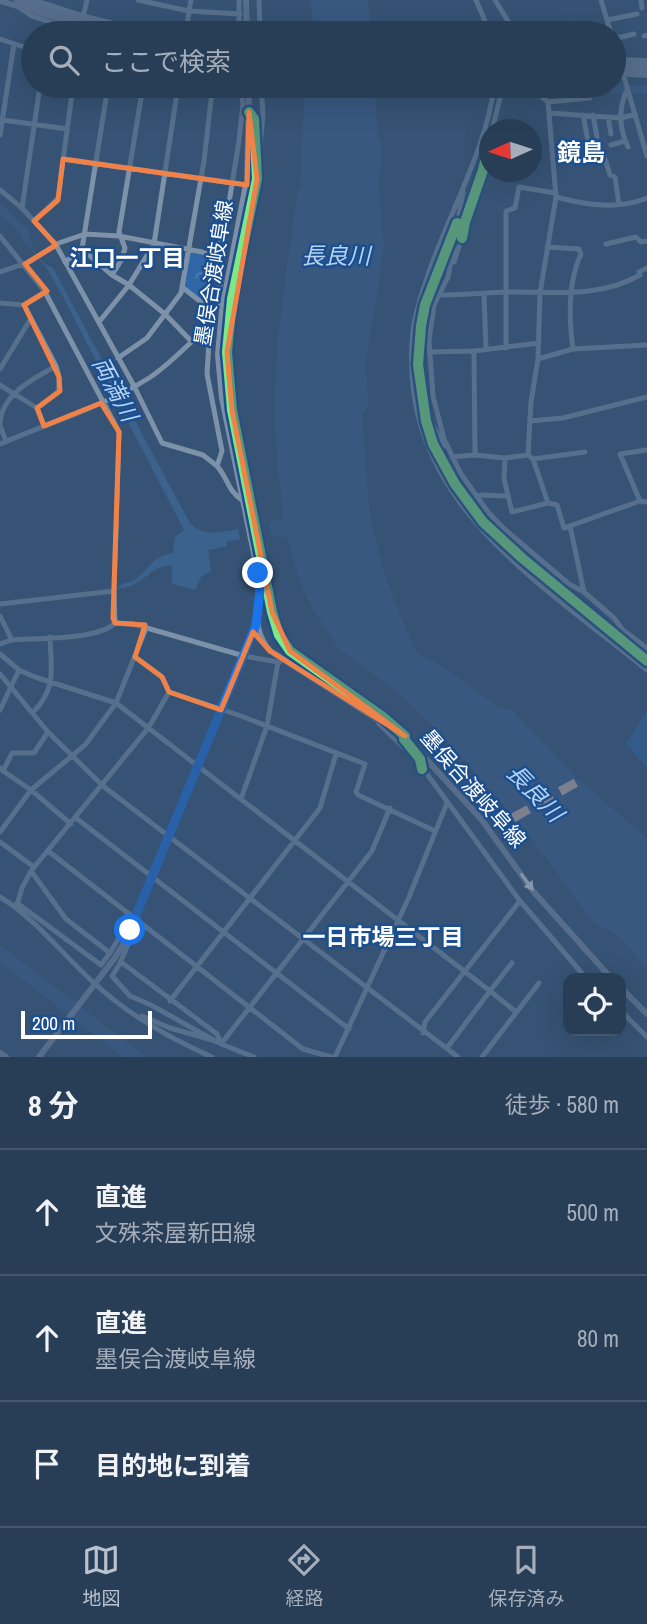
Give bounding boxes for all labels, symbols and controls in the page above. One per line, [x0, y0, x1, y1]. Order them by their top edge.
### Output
search box [21, 21, 626, 98]
icon: search [45, 41, 83, 79]
text: ここで検索 [101, 44, 231, 79]
north arrow [479, 119, 542, 182]
district label: 鏡島 [557, 136, 605, 168]
street label: 墨俣合渡岐阜線 [188, 198, 239, 348]
water label: 長良川 [302, 240, 374, 271]
district label: 江口一丁目 [70, 242, 185, 273]
water label: 両満川 [86, 351, 147, 429]
route end [242, 557, 273, 588]
street label: 墨俣合渡岐阜線 [414, 724, 533, 854]
water label: 長良川 [500, 757, 573, 830]
one-way arrow [520, 873, 534, 891]
route start [114, 914, 145, 945]
district label: 一日市場三丁目 [303, 921, 464, 952]
map controls [563, 973, 626, 1036]
button: locate [563, 973, 626, 1036]
scale bar [21, 1008, 152, 1040]
text: 200 m [32, 1010, 75, 1036]
text: 8 分 [28, 1085, 79, 1125]
text: 徒歩 · 580 m [505, 1089, 619, 1120]
text: 直進 [95, 1179, 147, 1214]
icon: ahead [28, 1193, 66, 1231]
text: 500 m [567, 1197, 619, 1228]
text: 文殊茶屋新田線 [95, 1217, 256, 1248]
text: 直進 [95, 1305, 147, 1340]
icon: ahead [28, 1319, 66, 1357]
text: 80 m [577, 1323, 619, 1354]
text: 墨俣合渡岐阜線 [95, 1343, 256, 1374]
icon: arrive [28, 1445, 66, 1483]
text: 目的地に到着 [95, 1448, 251, 1483]
tab: 地図 [82, 1541, 121, 1611]
tab: 経路 [285, 1541, 324, 1611]
tab: 保存済み [488, 1541, 565, 1611]

